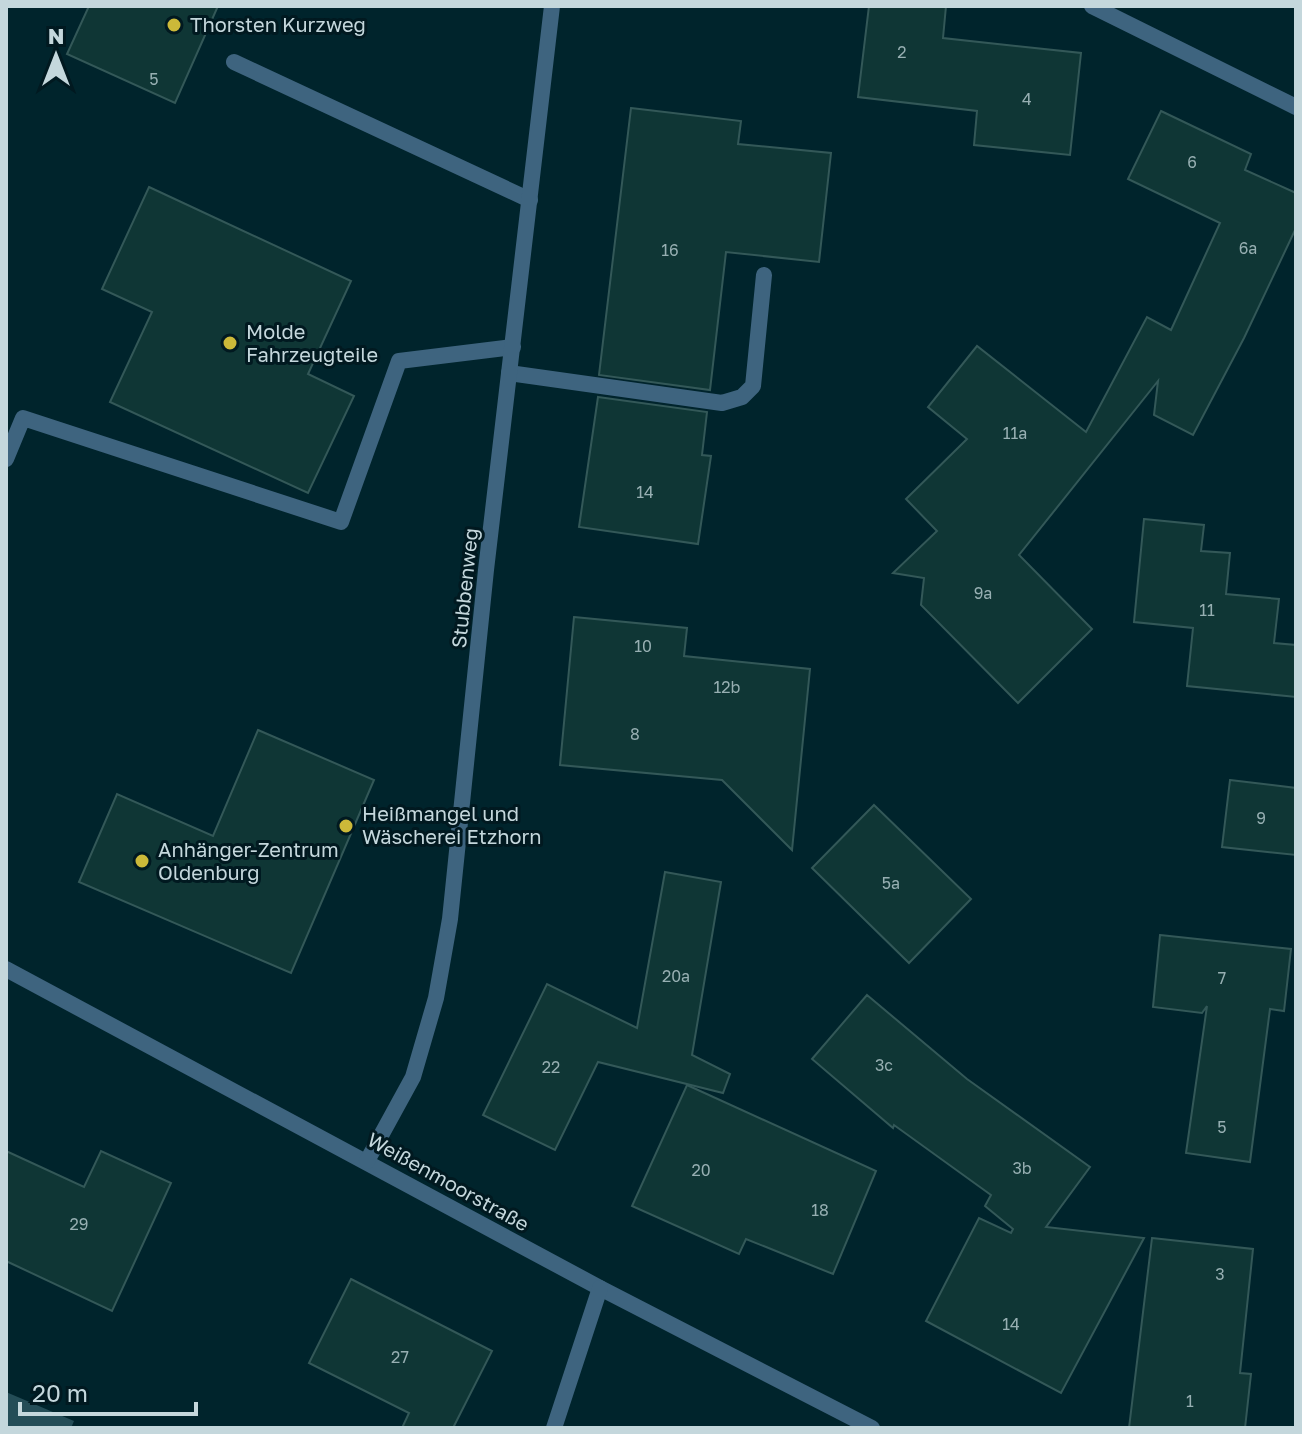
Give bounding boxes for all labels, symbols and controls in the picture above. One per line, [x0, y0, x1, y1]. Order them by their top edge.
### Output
place label: Thorsten Kurzweg [190, 12, 366, 36]
north arrow [16, 16, 96, 96]
marker: Thorsten Kurzweg [165, 16, 183, 34]
text: N [48, 22, 64, 49]
house number: 2 [897, 42, 907, 62]
house number: 5 [149, 69, 159, 89]
house number: 4 [1022, 89, 1032, 109]
house number: 6 [1187, 152, 1197, 172]
house number: 6a [1239, 238, 1257, 258]
house number: 16 [661, 240, 679, 260]
place label: Molde Fahrzeugteile [246, 319, 378, 366]
marker: Molde Fahrzeugteile [221, 334, 239, 352]
house number: 11a [1003, 423, 1027, 443]
house number: 14 [636, 482, 654, 502]
street label: Stubbenweg [446, 527, 482, 649]
house number: 9a [974, 583, 992, 603]
house number: 11 [1199, 600, 1215, 620]
house number: 10 [634, 636, 652, 656]
house number: 12b [714, 677, 741, 697]
house number: 8 [630, 724, 640, 744]
place label: Heißmangel und Wäscherei Etzhorn [362, 801, 542, 848]
house number: 9 [1256, 808, 1266, 828]
marker: Heißmangel und Wäscherei Etzhorn [337, 817, 355, 835]
place label: Anhänger-Zentrum Oldenburg [158, 837, 339, 884]
marker: Anhänger-Zentrum Oldenburg [133, 852, 151, 870]
house number: 5a [882, 873, 900, 893]
house number: 20a [662, 966, 690, 986]
house number: 7 [1218, 968, 1226, 988]
house number: 3c [875, 1055, 893, 1075]
house number: 22 [542, 1057, 560, 1077]
house number: 5 [1217, 1117, 1227, 1137]
street label: Weißenmoorstraße [363, 1127, 533, 1236]
house number: 3b [1012, 1158, 1032, 1178]
house number: 20 [691, 1160, 711, 1180]
house number: 18 [811, 1200, 829, 1220]
house number: 29 [70, 1214, 88, 1234]
house number: 3 [1215, 1264, 1225, 1284]
house number: 14 [1002, 1314, 1020, 1334]
house number: 27 [391, 1347, 409, 1367]
scale bar [20, 1366, 196, 1416]
text: 20 m [32, 1378, 88, 1407]
house number: 1 [1186, 1391, 1194, 1411]

